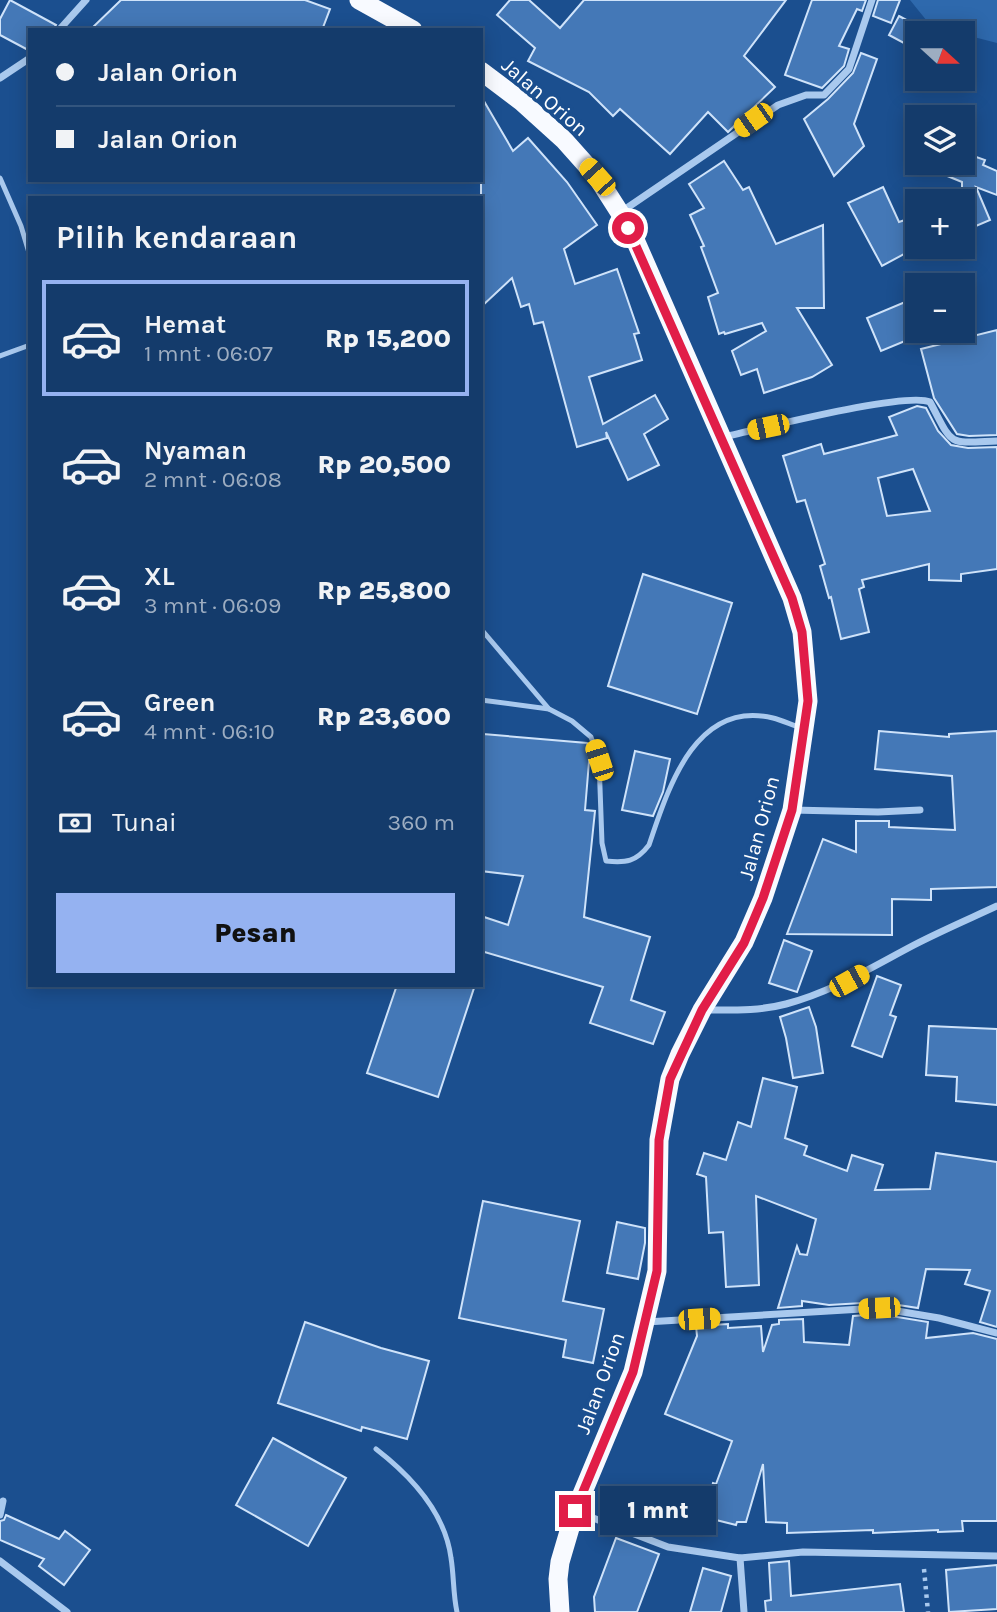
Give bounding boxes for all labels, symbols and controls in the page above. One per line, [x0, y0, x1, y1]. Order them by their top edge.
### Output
north arrow [905, 21, 975, 91]
map controls [905, 21, 975, 343]
street label: Jalan Orion [497, 53, 593, 141]
text: Jalan Orion [98, 57, 238, 88]
car [730, 99, 777, 141]
button: layers [905, 105, 975, 175]
text: Jalan Orion [98, 124, 238, 155]
car [576, 154, 619, 200]
button: + [905, 189, 975, 259]
route start [612, 212, 644, 244]
text: Pilih kendaraan [56, 219, 297, 256]
button: − [905, 273, 975, 343]
icon: car [60, 307, 123, 370]
text: Hemat [144, 309, 226, 340]
text: Rp 15,200 [325, 323, 451, 354]
text: 1 mnt · 06:07 [144, 340, 273, 367]
car [746, 412, 791, 442]
icon: car [60, 433, 123, 496]
text: Nyaman [144, 435, 247, 466]
text: Rp 20,500 [318, 449, 451, 480]
text: 2 mnt · 06:08 [144, 466, 282, 493]
icon: car [60, 559, 123, 622]
text: XL [144, 561, 175, 592]
text: Rp 25,800 [317, 575, 451, 606]
text: 3 mnt · 06:09 [144, 592, 281, 619]
icon: car [60, 685, 123, 748]
text: Green [144, 687, 216, 718]
text: Rp 23,600 [317, 701, 451, 732]
text: 4 mnt · 06:10 [144, 718, 275, 745]
car [583, 737, 616, 783]
street label: Jalan Orion [734, 773, 784, 883]
icon: cash [56, 804, 94, 842]
text: Tunai [112, 807, 177, 838]
text: 360 m [388, 809, 455, 836]
button: Pesan [56, 893, 455, 973]
car [826, 962, 873, 1000]
car [858, 1296, 901, 1320]
car [678, 1307, 721, 1331]
street label: Jalan Orion [570, 1329, 630, 1437]
callout: 1 mnt [600, 1486, 715, 1536]
route end [559, 1495, 591, 1527]
text: 1 mnt [627, 1497, 689, 1524]

